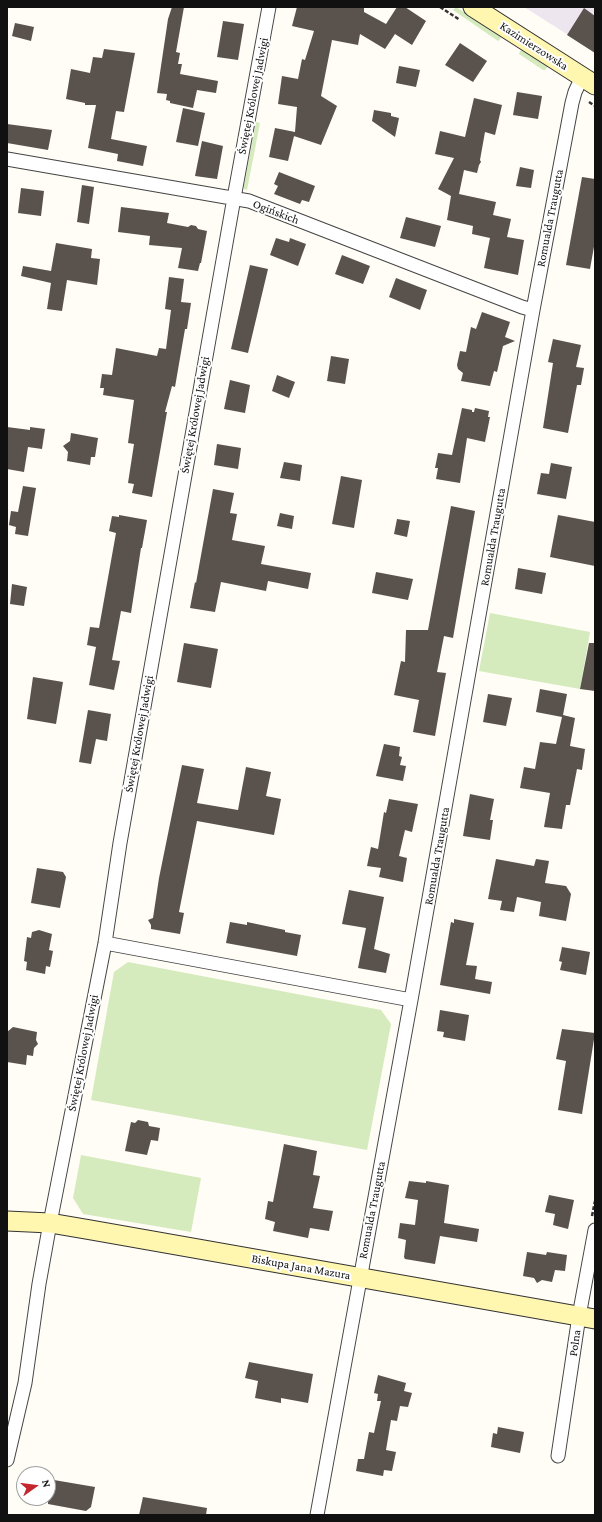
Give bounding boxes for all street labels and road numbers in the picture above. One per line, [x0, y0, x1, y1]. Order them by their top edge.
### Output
street label: Kazimierzowska [497, 19, 571, 73]
street label: Świętej Królowej Jadwigi [235, 36, 271, 156]
street label: Romualda Traugutta [533, 168, 567, 268]
street label: Ogińskich [251, 197, 301, 227]
street label: Świętej Królowej Jadwigi [178, 355, 212, 475]
street label: Romualda Traugutta [477, 487, 509, 587]
street label: Świętej Królowej Jadwigi [122, 674, 156, 794]
street label: Romualda Traugutta [421, 806, 453, 906]
street label: Świętej Królowej Jadwigi [65, 993, 101, 1113]
street label: Romualda Traugutta [355, 1160, 389, 1260]
street label: Biskupa Jana Mazura [250, 1251, 352, 1283]
street label: Polna [566, 1329, 584, 1357]

